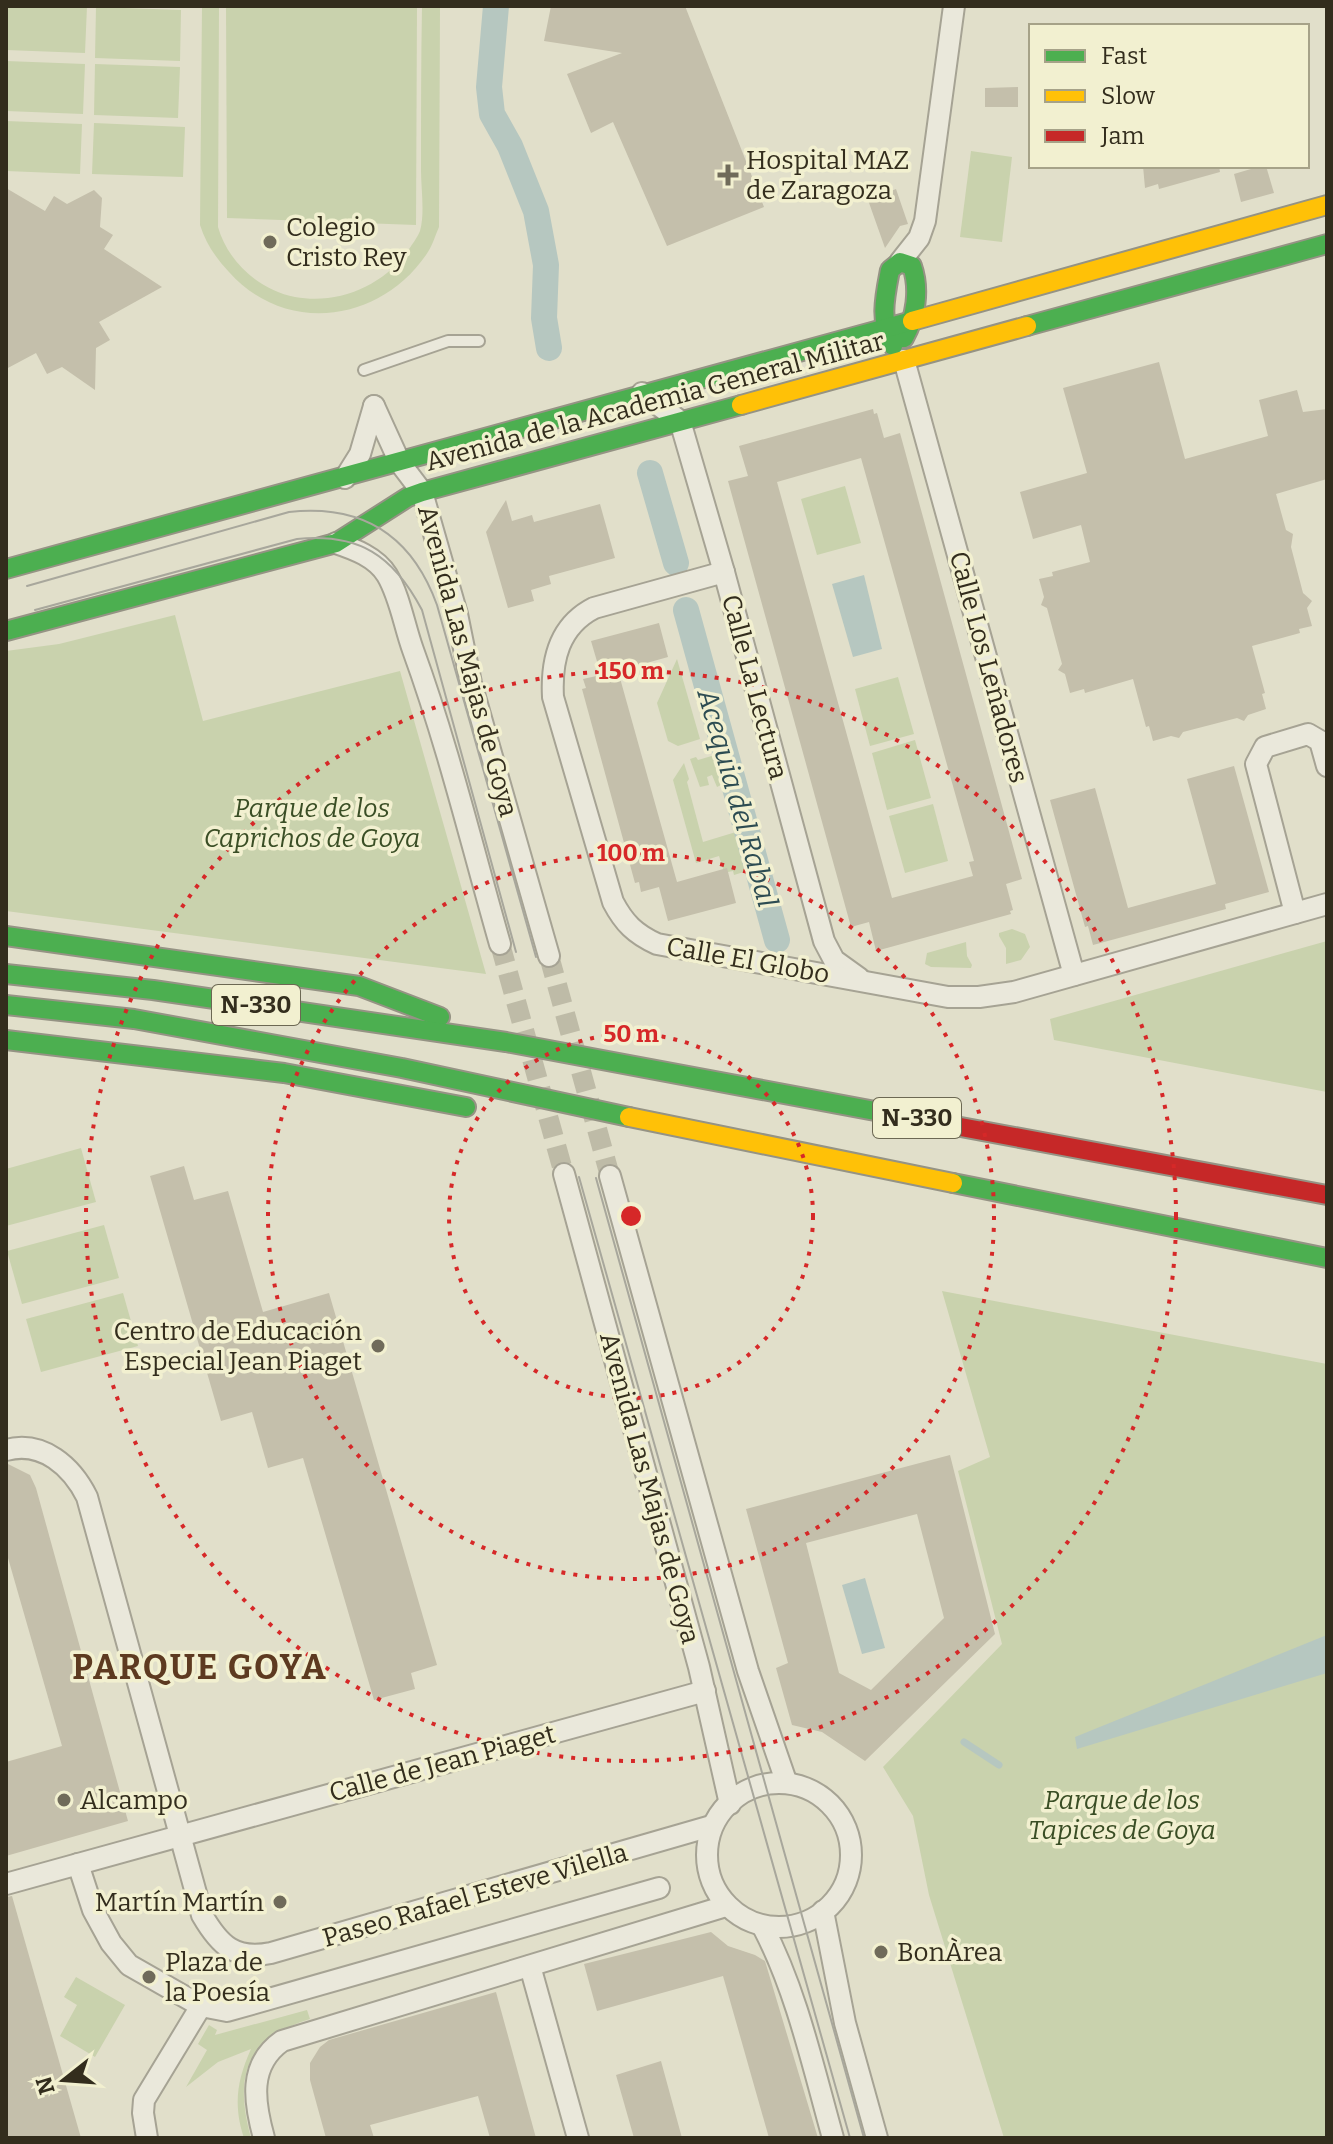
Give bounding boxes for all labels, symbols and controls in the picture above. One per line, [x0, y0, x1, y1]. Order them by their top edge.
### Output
legend [1029, 24, 1309, 168]
text: Fast [1101, 42, 1147, 70]
text: Slow [1101, 82, 1156, 110]
text: Jam [1100, 122, 1145, 150]
place label: Hospital MAZ de Zaragoza [746, 145, 909, 206]
marker: Hospital MAZ de Zaragoza [717, 164, 739, 186]
place label: Colegio Cristo Rey [286, 212, 407, 273]
marker: Colegio Cristo Rey [261, 233, 279, 251]
street label: Avenida de la Academia General Militar [422, 325, 888, 478]
street label: Avenida Las Majas de Goya [411, 502, 524, 820]
street label: Calle Los Leñadores [943, 548, 1034, 786]
street label: Calle La Lectura [715, 591, 794, 783]
text: 150 m [598, 657, 664, 685]
water label: Acequia del Rabal [690, 683, 784, 911]
park label: Parque de los Caprichos de Goya [204, 793, 420, 854]
text: 100 m [597, 839, 665, 867]
street label: Calle El Globo [664, 931, 832, 990]
road number: N-330 [212, 985, 300, 1025]
text: 50 m [603, 1020, 659, 1048]
road number: N-330 [873, 1098, 961, 1138]
centre of rings [617, 1202, 645, 1230]
place label: Centro de Educación Especial Jean Piaget [113, 1316, 363, 1377]
street label: Avenida Las Majas de Goya [593, 1329, 706, 1647]
marker: Centro de Educación Especial Jean Piaget [369, 1337, 387, 1355]
district label: PARQUE GOYA [72, 1647, 328, 1688]
street label: Calle de Jean Piaget [326, 1718, 559, 1809]
place label: Alcampo [80, 1785, 188, 1816]
park label: Parque de los Tapices de Goya [1028, 1785, 1216, 1846]
marker: Alcampo [55, 1791, 73, 1809]
street label: Paseo Rafael Esteve Vilella [319, 1837, 631, 1954]
place label: Martín Martín [95, 1887, 265, 1918]
marker: Martín Martín [271, 1893, 289, 1911]
place label: BonÀrea [897, 1937, 1002, 1968]
marker: BonÀrea [872, 1943, 890, 1961]
place label: Plaza de la Poesía [165, 1947, 270, 2008]
marker: Plaza de la Poesía [140, 1968, 158, 1986]
north arrow [24, 2040, 104, 2120]
text: N [30, 2074, 61, 2098]

